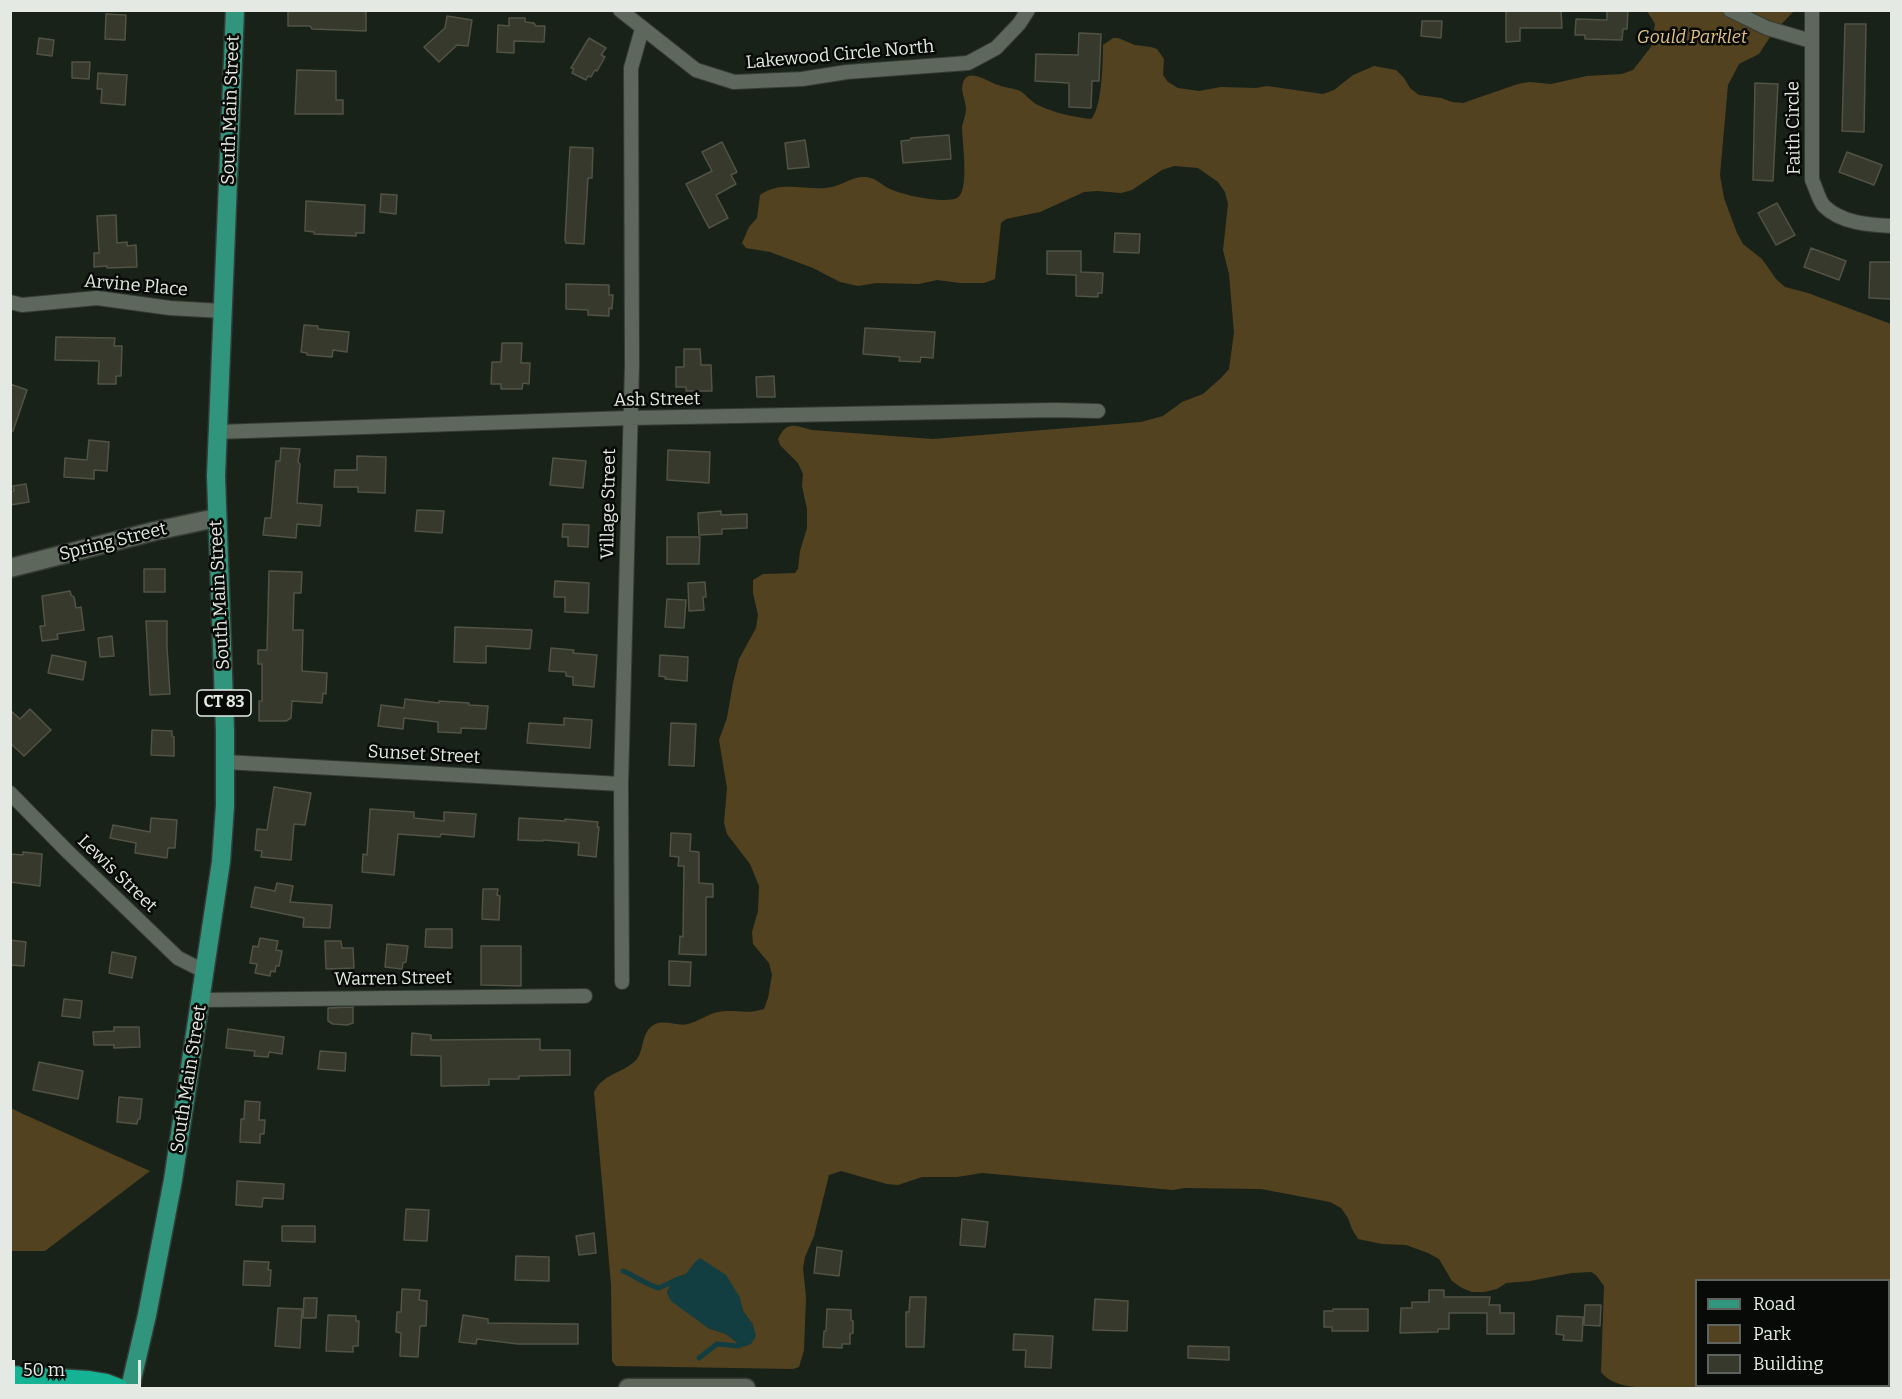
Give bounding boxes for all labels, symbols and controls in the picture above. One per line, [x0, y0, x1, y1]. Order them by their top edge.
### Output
park label: Gould Parklet [1637, 27, 1747, 49]
street label: South Main Street [218, 35, 244, 185]
street label: Lakewood Circle North [745, 36, 935, 74]
street label: Faith Circle [1782, 81, 1806, 175]
street label: Arvine Place [83, 271, 189, 301]
street label: Ash Street [613, 388, 701, 412]
street label: Village Street [597, 448, 621, 560]
street label: Spring Street [57, 518, 169, 566]
street label: South Main Street [205, 520, 235, 670]
road number: CT 83 [197, 690, 251, 716]
street label: Sunset Street [367, 741, 481, 769]
street label: Lewis Street [73, 831, 161, 917]
street label: Warren Street [334, 967, 452, 991]
street label: South Main Street [167, 1003, 211, 1155]
legend [1695, 1279, 1890, 1387]
text: Road [1753, 1293, 1795, 1315]
text: Park [1753, 1323, 1791, 1345]
scale bar [15, 1348, 144, 1386]
text: Building [1753, 1353, 1824, 1375]
text: 50 m [23, 1359, 65, 1381]

